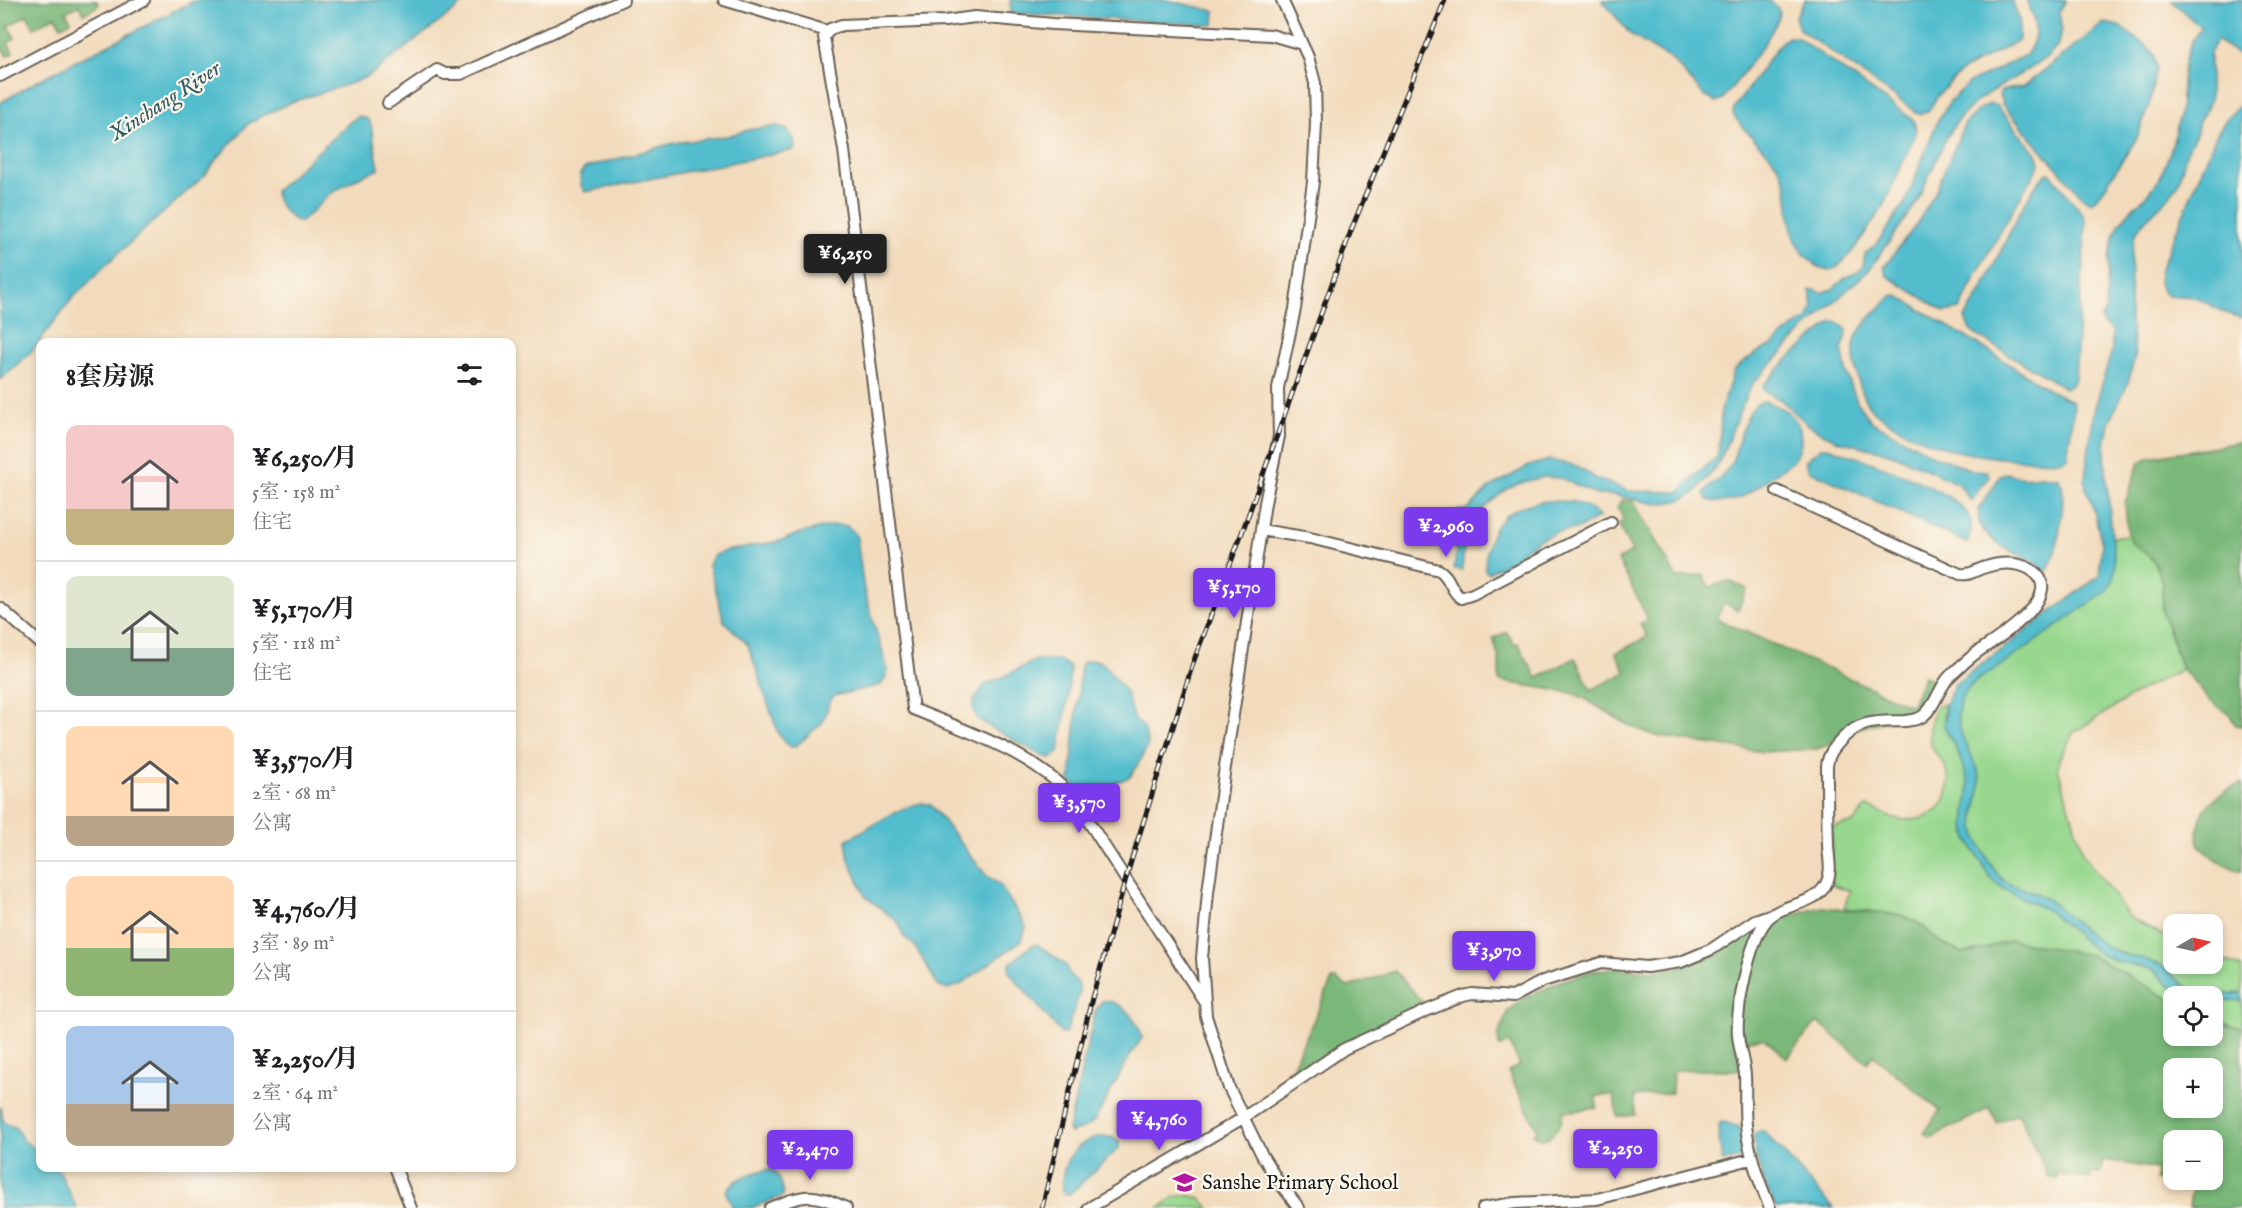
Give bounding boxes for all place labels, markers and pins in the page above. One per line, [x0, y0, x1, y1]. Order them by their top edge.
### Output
pin: ¥6,250 [796, 234, 894, 285]
pin: ¥2,960 [1397, 507, 1495, 558]
pin: ¥5,170 [1185, 568, 1283, 619]
pin: ¥3,570 [1030, 783, 1128, 834]
pin: ¥3,970 [1445, 931, 1543, 982]
pin: ¥4,760 [1110, 1100, 1208, 1151]
pin: ¥2,250 [1566, 1129, 1664, 1180]
pin: ¥2,470 [761, 1130, 859, 1181]
school or university icon: Sanshe Primary School [1171, 1169, 1197, 1195]
place label: Sanshe Primary School [1202, 1170, 1399, 1197]

